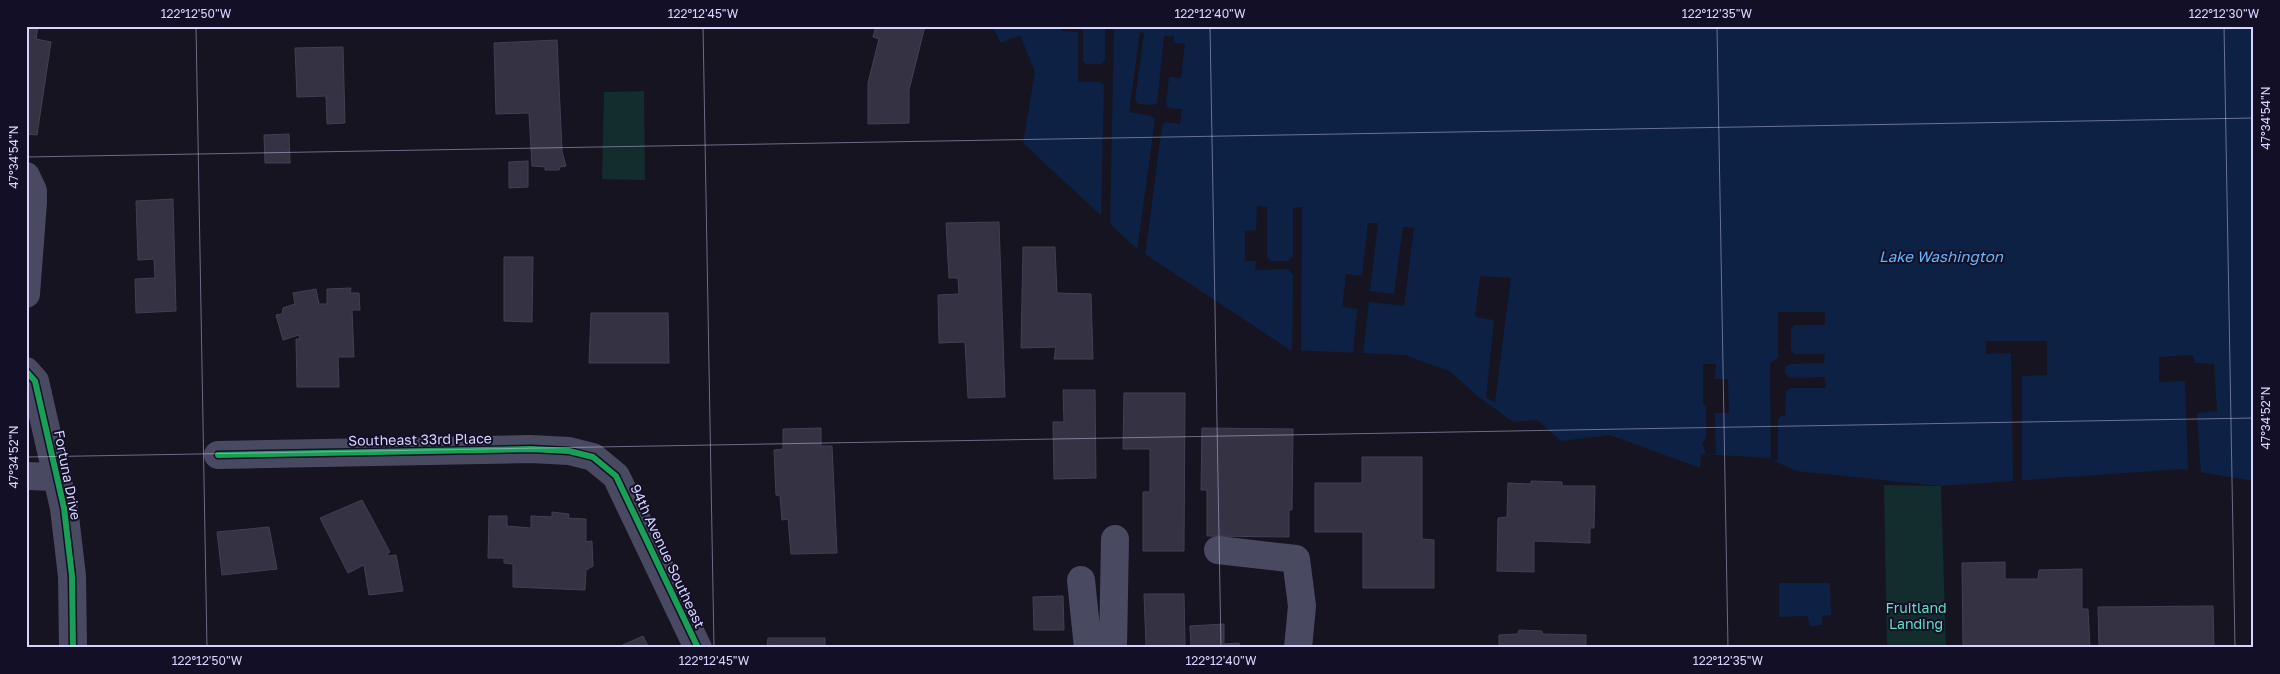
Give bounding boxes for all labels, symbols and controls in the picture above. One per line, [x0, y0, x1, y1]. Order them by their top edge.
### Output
text: 122°12'50"W [161, 6, 232, 21]
text: 122°12'45"W [668, 6, 739, 21]
text: 122°12'40"W [1174, 6, 1246, 21]
text: 122°12'35"W [1682, 6, 1753, 21]
text: 122°12'30"W [2189, 6, 2260, 21]
text: 47°34'54"N [2258, 86, 2273, 150]
text: 47°34'54"N [6, 125, 21, 189]
water label: Lake Washington [1879, 247, 2004, 266]
text: 47°34'52"N [2258, 386, 2273, 450]
text: 47°34'52"N [6, 425, 21, 489]
street label: Fortuna Drive [51, 429, 85, 521]
street label: Southeast 33rd Place [348, 429, 492, 449]
street label: 94th Avenue Southeast [627, 481, 709, 631]
park label: Fruitland Landing [1885, 599, 1947, 632]
text: 122°12'50"W [172, 653, 243, 668]
text: 122°12'45"W [679, 653, 750, 668]
text: 122°12'40"W [1185, 653, 1257, 668]
text: 122°12'35"W [1693, 653, 1764, 668]

